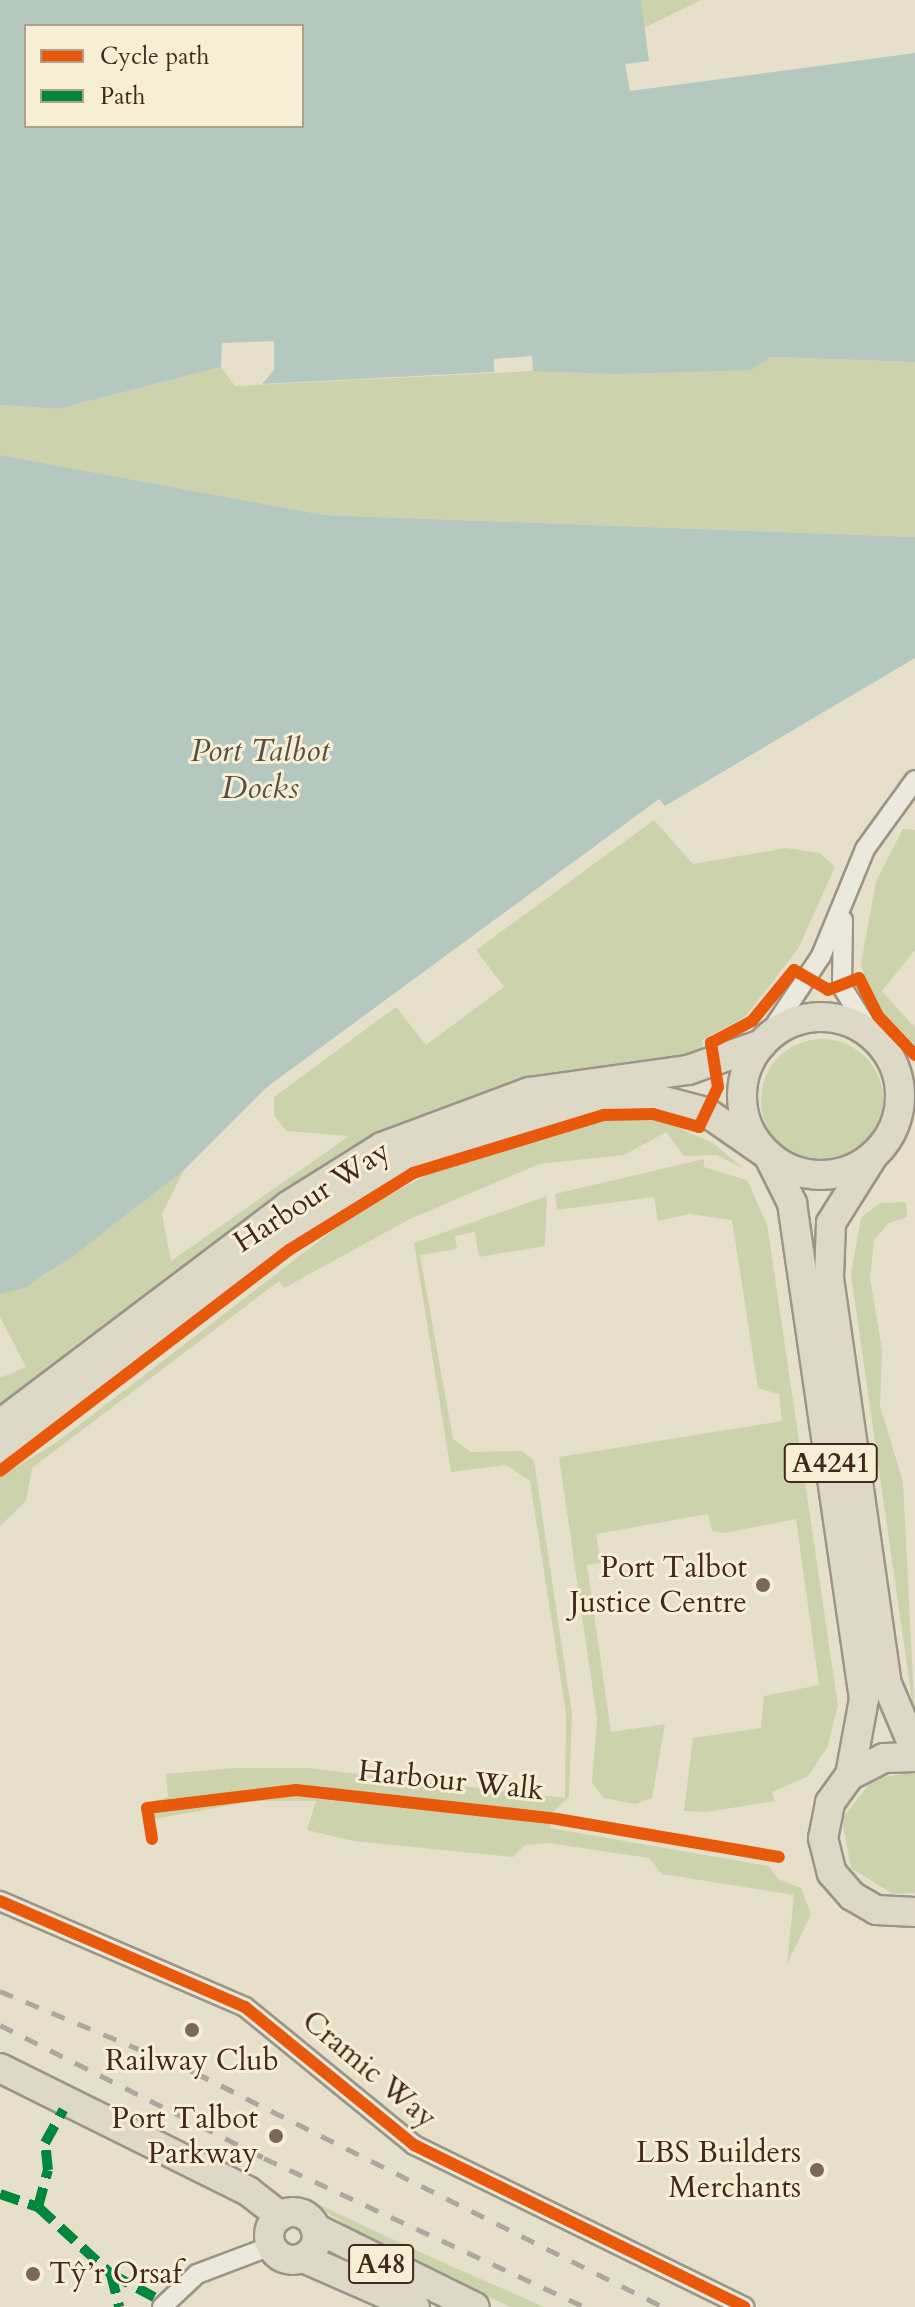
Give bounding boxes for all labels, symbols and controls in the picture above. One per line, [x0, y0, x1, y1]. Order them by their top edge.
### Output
legend [24, 24, 304, 128]
text: Cycle path [100, 40, 209, 73]
text: Path [100, 80, 145, 113]
water label: Port Talbot Docks [191, 733, 329, 808]
street label: Harbour Way [227, 1133, 397, 1261]
road number: A4241 [783, 1439, 879, 1487]
place label: Port Talbot Justice Centre [569, 1550, 747, 1620]
marker: Port Talbot Justice Centre [754, 1576, 772, 1594]
street label: Harbour Walk [356, 1753, 546, 1809]
street label: Cramic Way [294, 2003, 444, 2137]
marker: Railway Club [183, 2021, 201, 2039]
place label: Railway Club [105, 2043, 279, 2079]
place label: Port Talbot Parkway [111, 2101, 258, 2172]
marker: Port Talbot Parkway [265, 2125, 287, 2147]
place label: LBS Builders Merchants [636, 2135, 801, 2206]
marker: LBS Builders Merchants [808, 2161, 826, 2179]
road number: A48 [347, 2240, 415, 2288]
place label: Tŷ’r Orsaf [49, 2256, 182, 2292]
marker: Tŷ’r Orsaf [24, 2265, 42, 2283]

